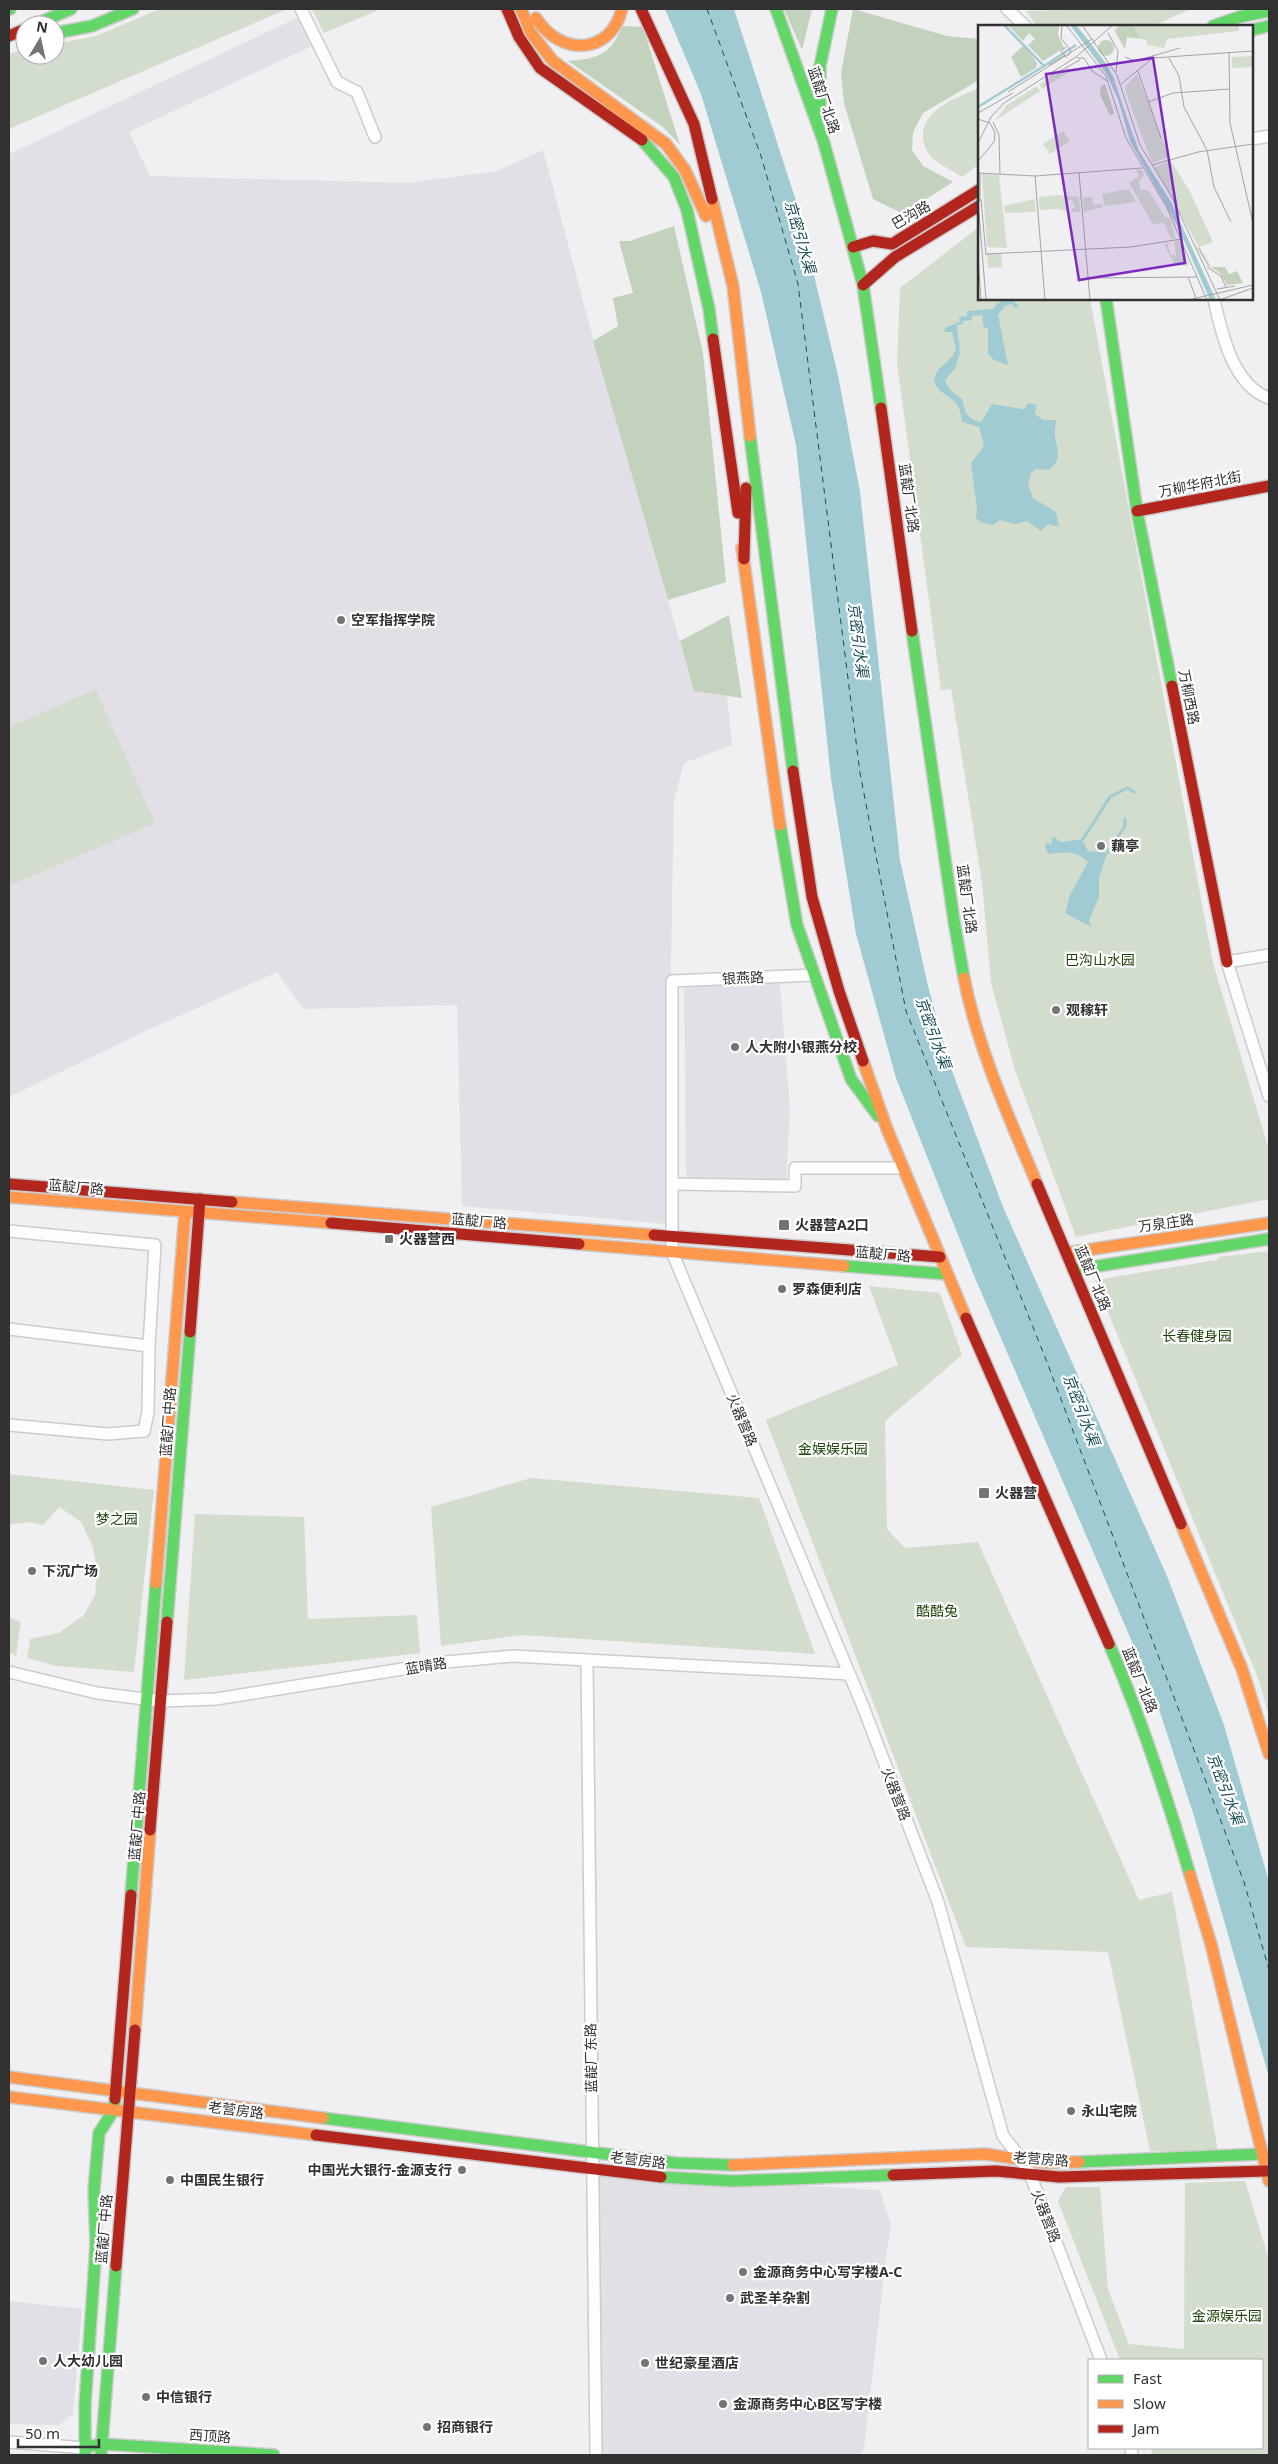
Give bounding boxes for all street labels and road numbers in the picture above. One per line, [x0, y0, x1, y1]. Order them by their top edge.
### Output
street label: 蓝靛厂北路 [804, 64, 845, 136]
street label: 巴沟路 [888, 196, 934, 233]
street label: 蓝靛厂北路 [895, 462, 924, 534]
street label: 万柳华府北街 [1157, 466, 1243, 501]
street label: 万柳西路 [1175, 668, 1204, 726]
street label: 蓝靛厂北路 [953, 863, 982, 935]
street label: 银燕路 [722, 967, 764, 988]
street label: 蓝靛厂路 [47, 1175, 105, 1198]
street label: 蓝靛厂路 [450, 1209, 508, 1232]
street label: 万泉庄路 [1137, 1209, 1195, 1236]
street label: 蓝靛厂路 [854, 1242, 912, 1265]
street label: 蓝靛厂北路 [1071, 1242, 1116, 1314]
street label: 蓝靛厂中路 [156, 1386, 179, 1458]
street label: 火器营路 [723, 1390, 762, 1449]
street label: 蓝靛厂北路 [1119, 1644, 1162, 1716]
street label: 蓝晴路 [404, 1653, 448, 1678]
street label: 火器营路 [878, 1764, 915, 1823]
street label: 蓝靛厂中路 [124, 1790, 149, 1862]
street label: 蓝靛厂东路 [580, 2023, 601, 2093]
street label: 老营房路 [207, 2097, 265, 2122]
street label: 老营房路 [609, 2147, 667, 2172]
street label: 老营房路 [1012, 2147, 1070, 2170]
street label: 火器营路 [1028, 2186, 1065, 2245]
street label: 蓝靛厂中路 [91, 2193, 116, 2265]
street label: 西顶路 [188, 2425, 232, 2446]

